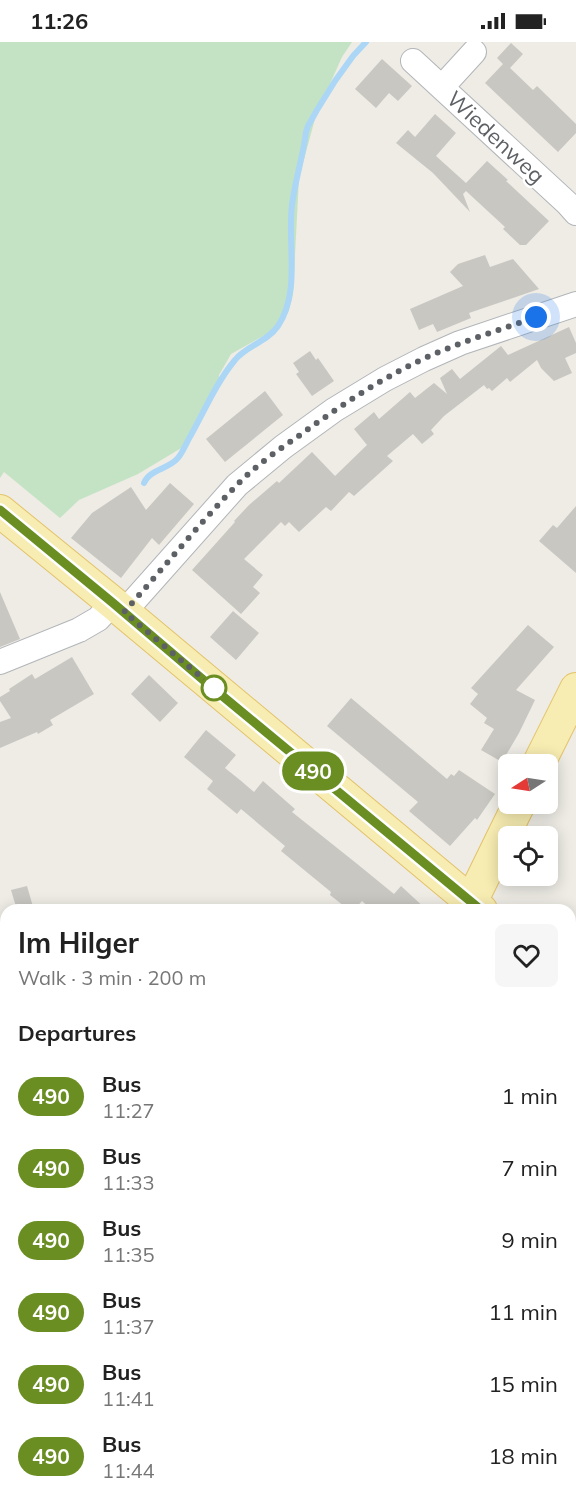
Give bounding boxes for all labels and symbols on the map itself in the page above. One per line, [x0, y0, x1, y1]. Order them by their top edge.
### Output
street label: Wiedenweg [441, 85, 551, 189]
your location [521, 302, 551, 332]
unlabelled marker [201, 675, 227, 701]
line badge: 490 [278, 752, 348, 790]
north arrow [498, 754, 558, 814]

